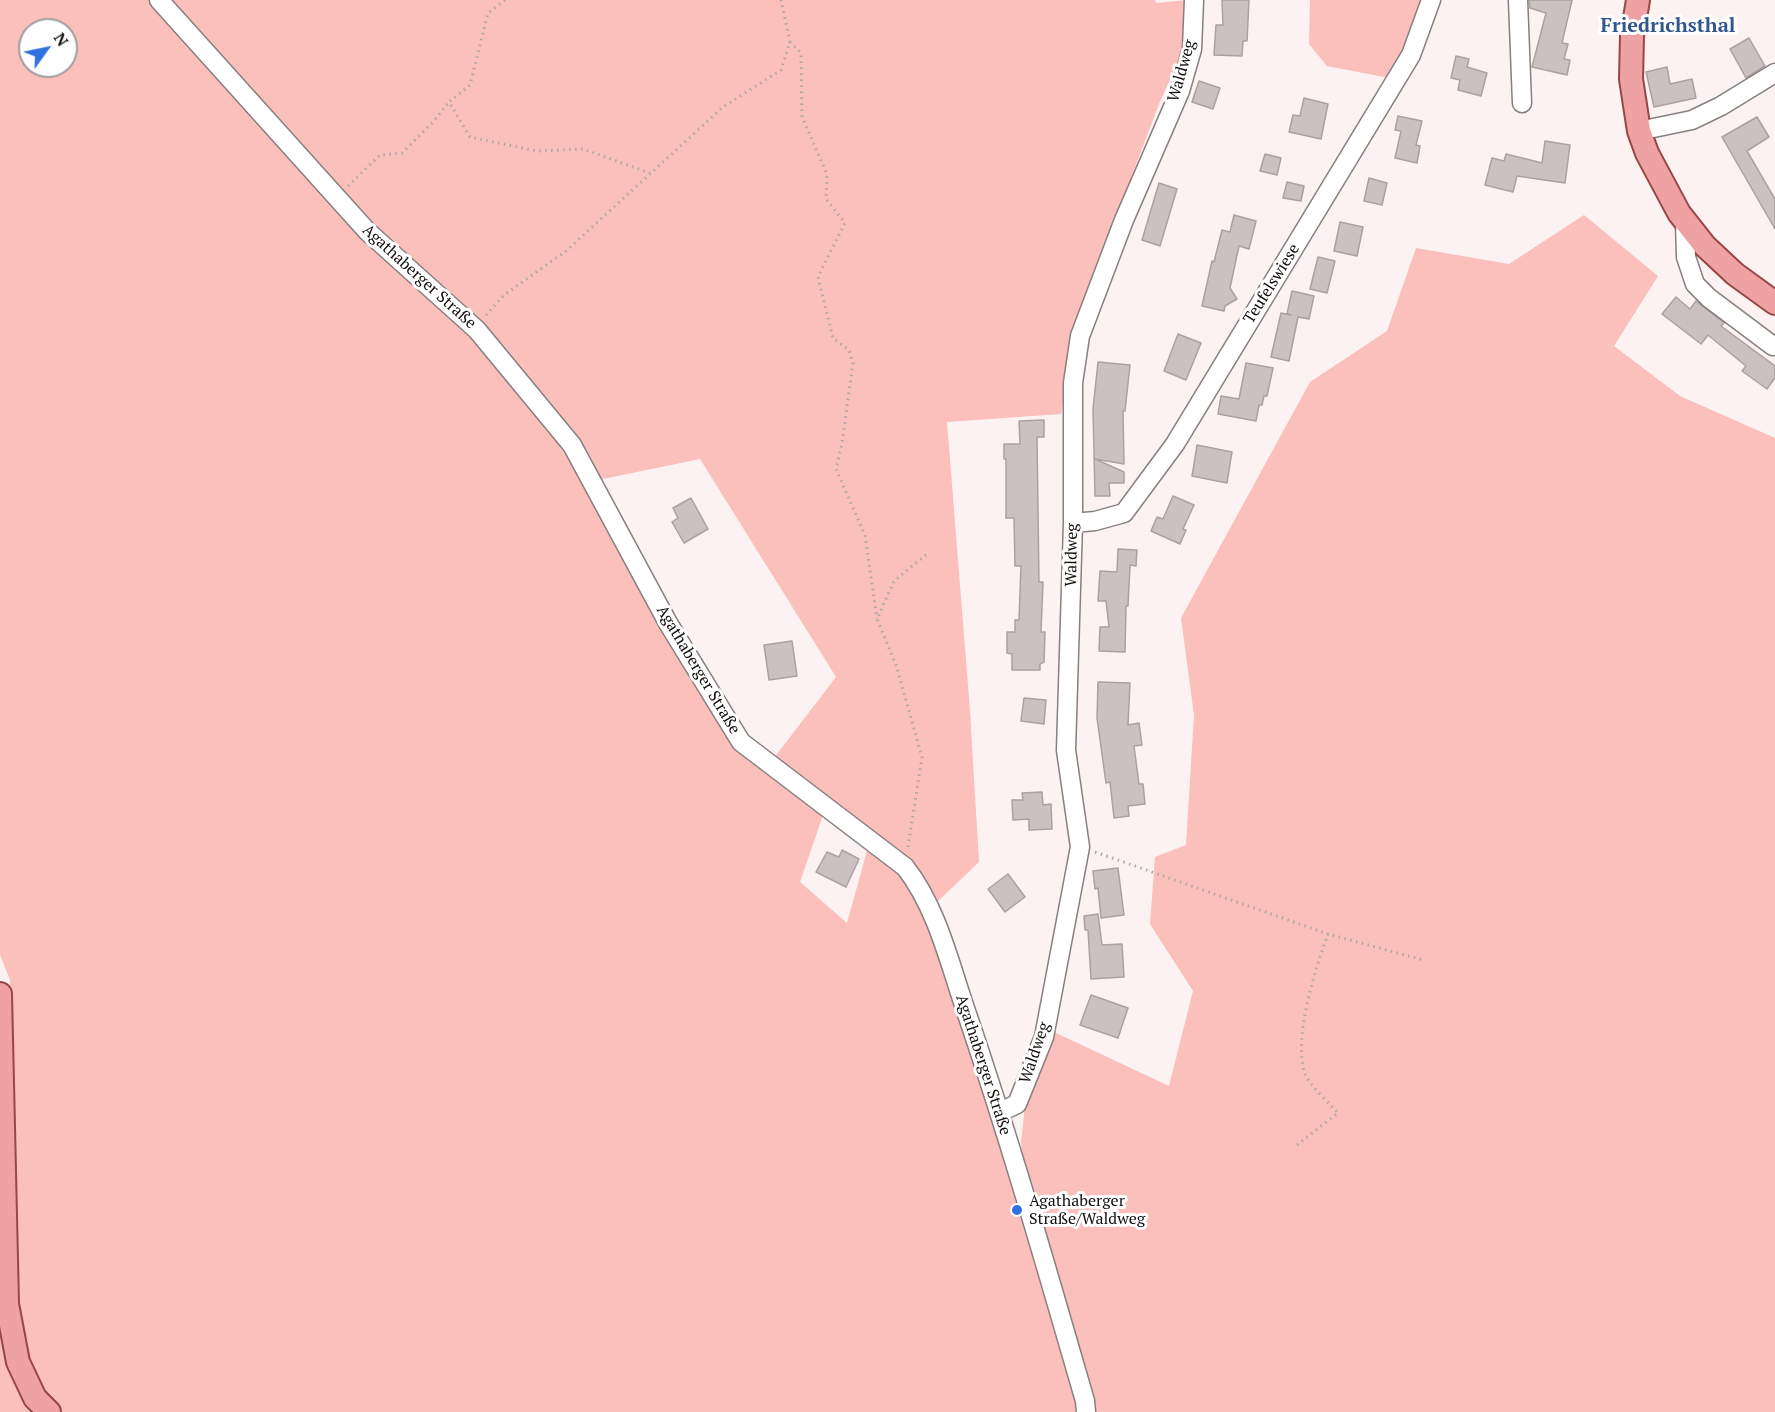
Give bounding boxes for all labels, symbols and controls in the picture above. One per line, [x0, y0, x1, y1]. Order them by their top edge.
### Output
district label: Friedrichsthal [1601, 14, 1735, 38]
north arrow [18, 18, 78, 78]
text: N [49, 28, 74, 50]
street label: Waldweg [1164, 38, 1200, 104]
street label: Agathaberger Straße [358, 221, 480, 333]
street label: Teufelswiese [1240, 240, 1304, 328]
street label: Waldweg [1062, 523, 1082, 587]
street label: Agathaberger Straße [652, 602, 744, 738]
street label: Agathaberger Straße [951, 992, 1015, 1138]
street label: Waldweg [1016, 1020, 1054, 1086]
place label: Agathaberger Straße/Waldweg [1029, 1191, 1145, 1229]
marker: Agathaberger Straße/Waldweg [1010, 1203, 1024, 1217]

